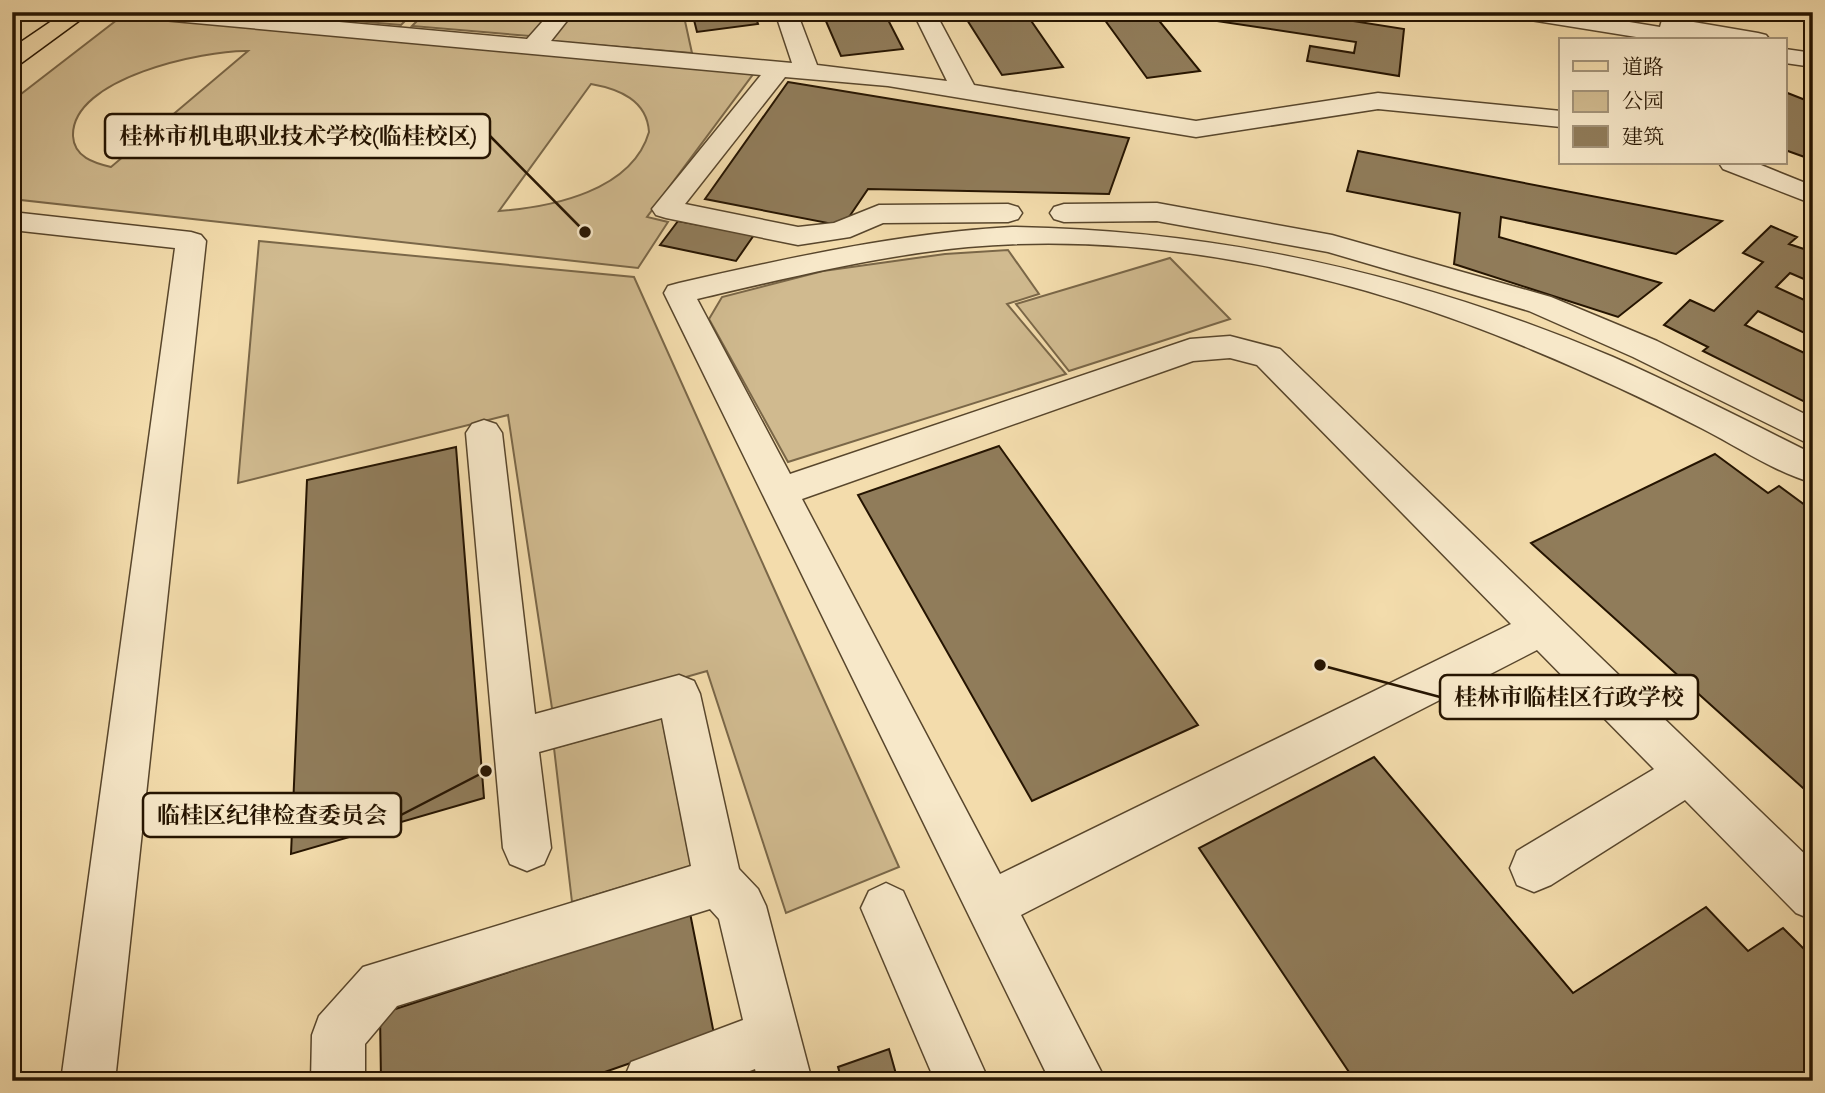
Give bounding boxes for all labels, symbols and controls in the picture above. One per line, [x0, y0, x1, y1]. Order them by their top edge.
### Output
legend [1559, 38, 1786, 164]
text: 道路 [1622, 54, 1664, 81]
text: 公园 [1622, 88, 1664, 115]
callout: 桂林市机电职业技术学校(临桂校区) [105, 114, 490, 158]
text: 桂林市机电职业技术学校(临桂校区) [119, 122, 477, 151]
text: 建筑 [1622, 124, 1664, 151]
callout: 桂林市临桂区行政学校 [1440, 675, 1698, 719]
text: 桂林市临桂区行政学校 [1454, 683, 1684, 712]
callout: 临桂区纪律检查委员会 [143, 793, 401, 837]
text: 临桂区纪律检查委员会 [157, 801, 387, 830]

